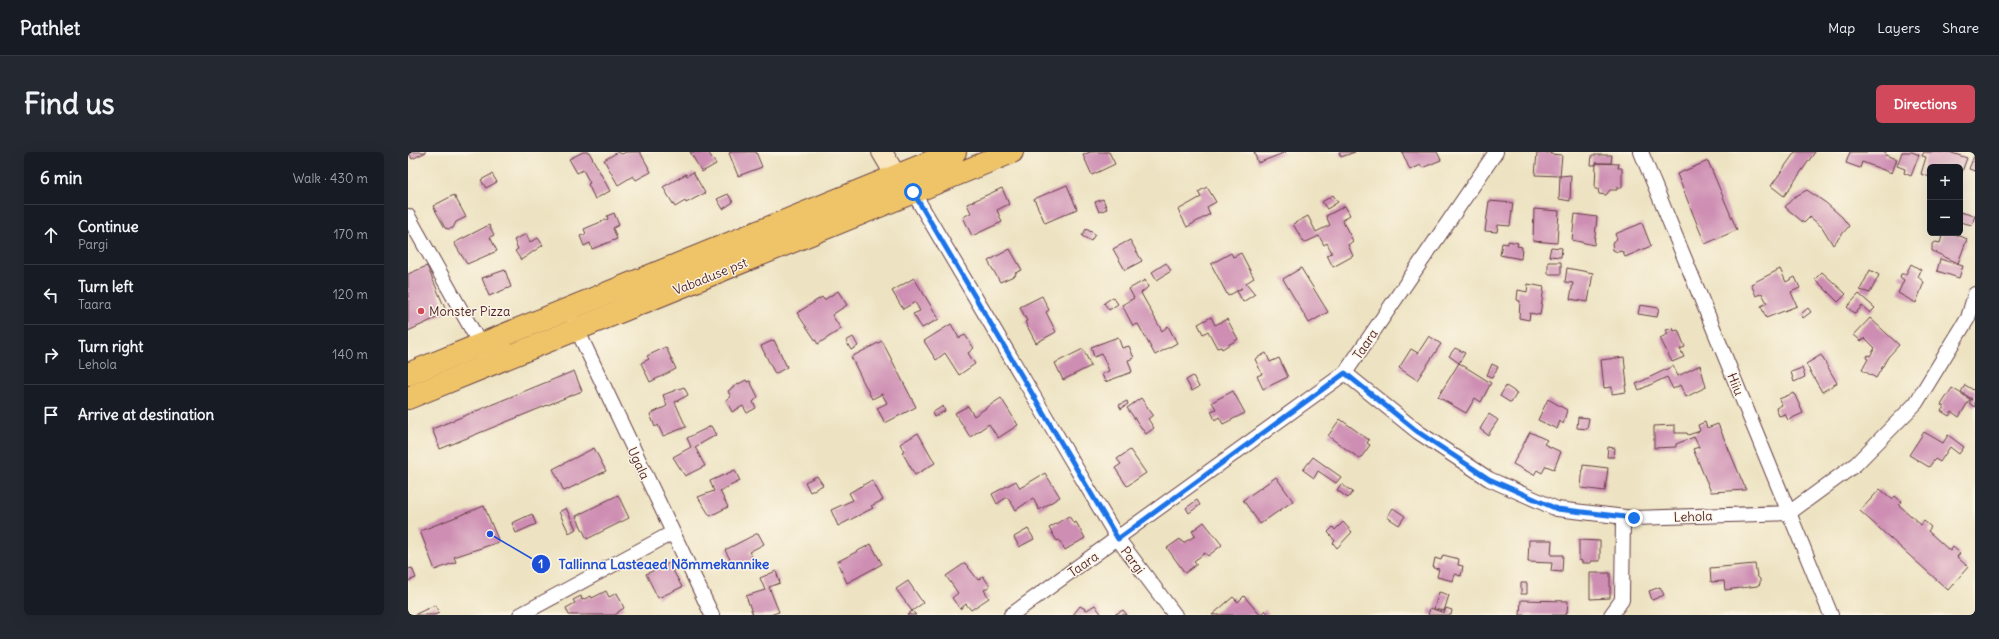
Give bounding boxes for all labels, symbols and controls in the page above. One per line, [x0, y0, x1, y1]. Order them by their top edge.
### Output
text: Pathlet [20, 16, 80, 40]
text: Map [1828, 19, 1855, 37]
text: Layers [1877, 19, 1920, 37]
text: Share [1942, 19, 1979, 37]
button: Directions [1876, 85, 1975, 123]
text: Find us [24, 86, 115, 122]
map controls [1927, 164, 1963, 236]
button: + [1927, 164, 1963, 200]
text: 6 min [40, 167, 82, 189]
text: Walk · 430 m [293, 170, 368, 187]
route start [904, 183, 922, 201]
button: − [1927, 200, 1963, 236]
text: Continue [78, 217, 139, 236]
icon: ahead [40, 224, 62, 246]
text: 170 m [333, 226, 368, 243]
text: Pargi [78, 236, 108, 253]
street label: Vabaduse pst [671, 254, 750, 299]
text: Turn left [78, 277, 133, 296]
icon: left [40, 284, 62, 306]
text: 120 m [333, 286, 368, 303]
text: Taara [78, 296, 111, 313]
place label: Monster Pizza [429, 303, 510, 320]
marker: Monster Pizza [416, 306, 426, 316]
street label: Taara [1349, 326, 1382, 363]
text: Turn right [78, 337, 143, 356]
icon: right [40, 344, 62, 366]
text: 140 m [332, 346, 368, 363]
text: Lehola [78, 356, 117, 373]
street label: Hiiu [1723, 370, 1748, 398]
icon: arrive [40, 404, 62, 426]
text: Arrive at destination [78, 405, 214, 424]
street label: Ugala [624, 444, 653, 482]
street label: Lehola [1673, 507, 1713, 526]
route end [1625, 509, 1643, 527]
street label: Pargi [1117, 543, 1149, 578]
street label: Taara [1065, 548, 1102, 581]
callout: Tallinna Lasteaed Nõmmekannike [531, 551, 777, 577]
text: Tallinna Lasteaed Nõmmekannike [559, 555, 770, 573]
text: 1 [539, 556, 543, 571]

